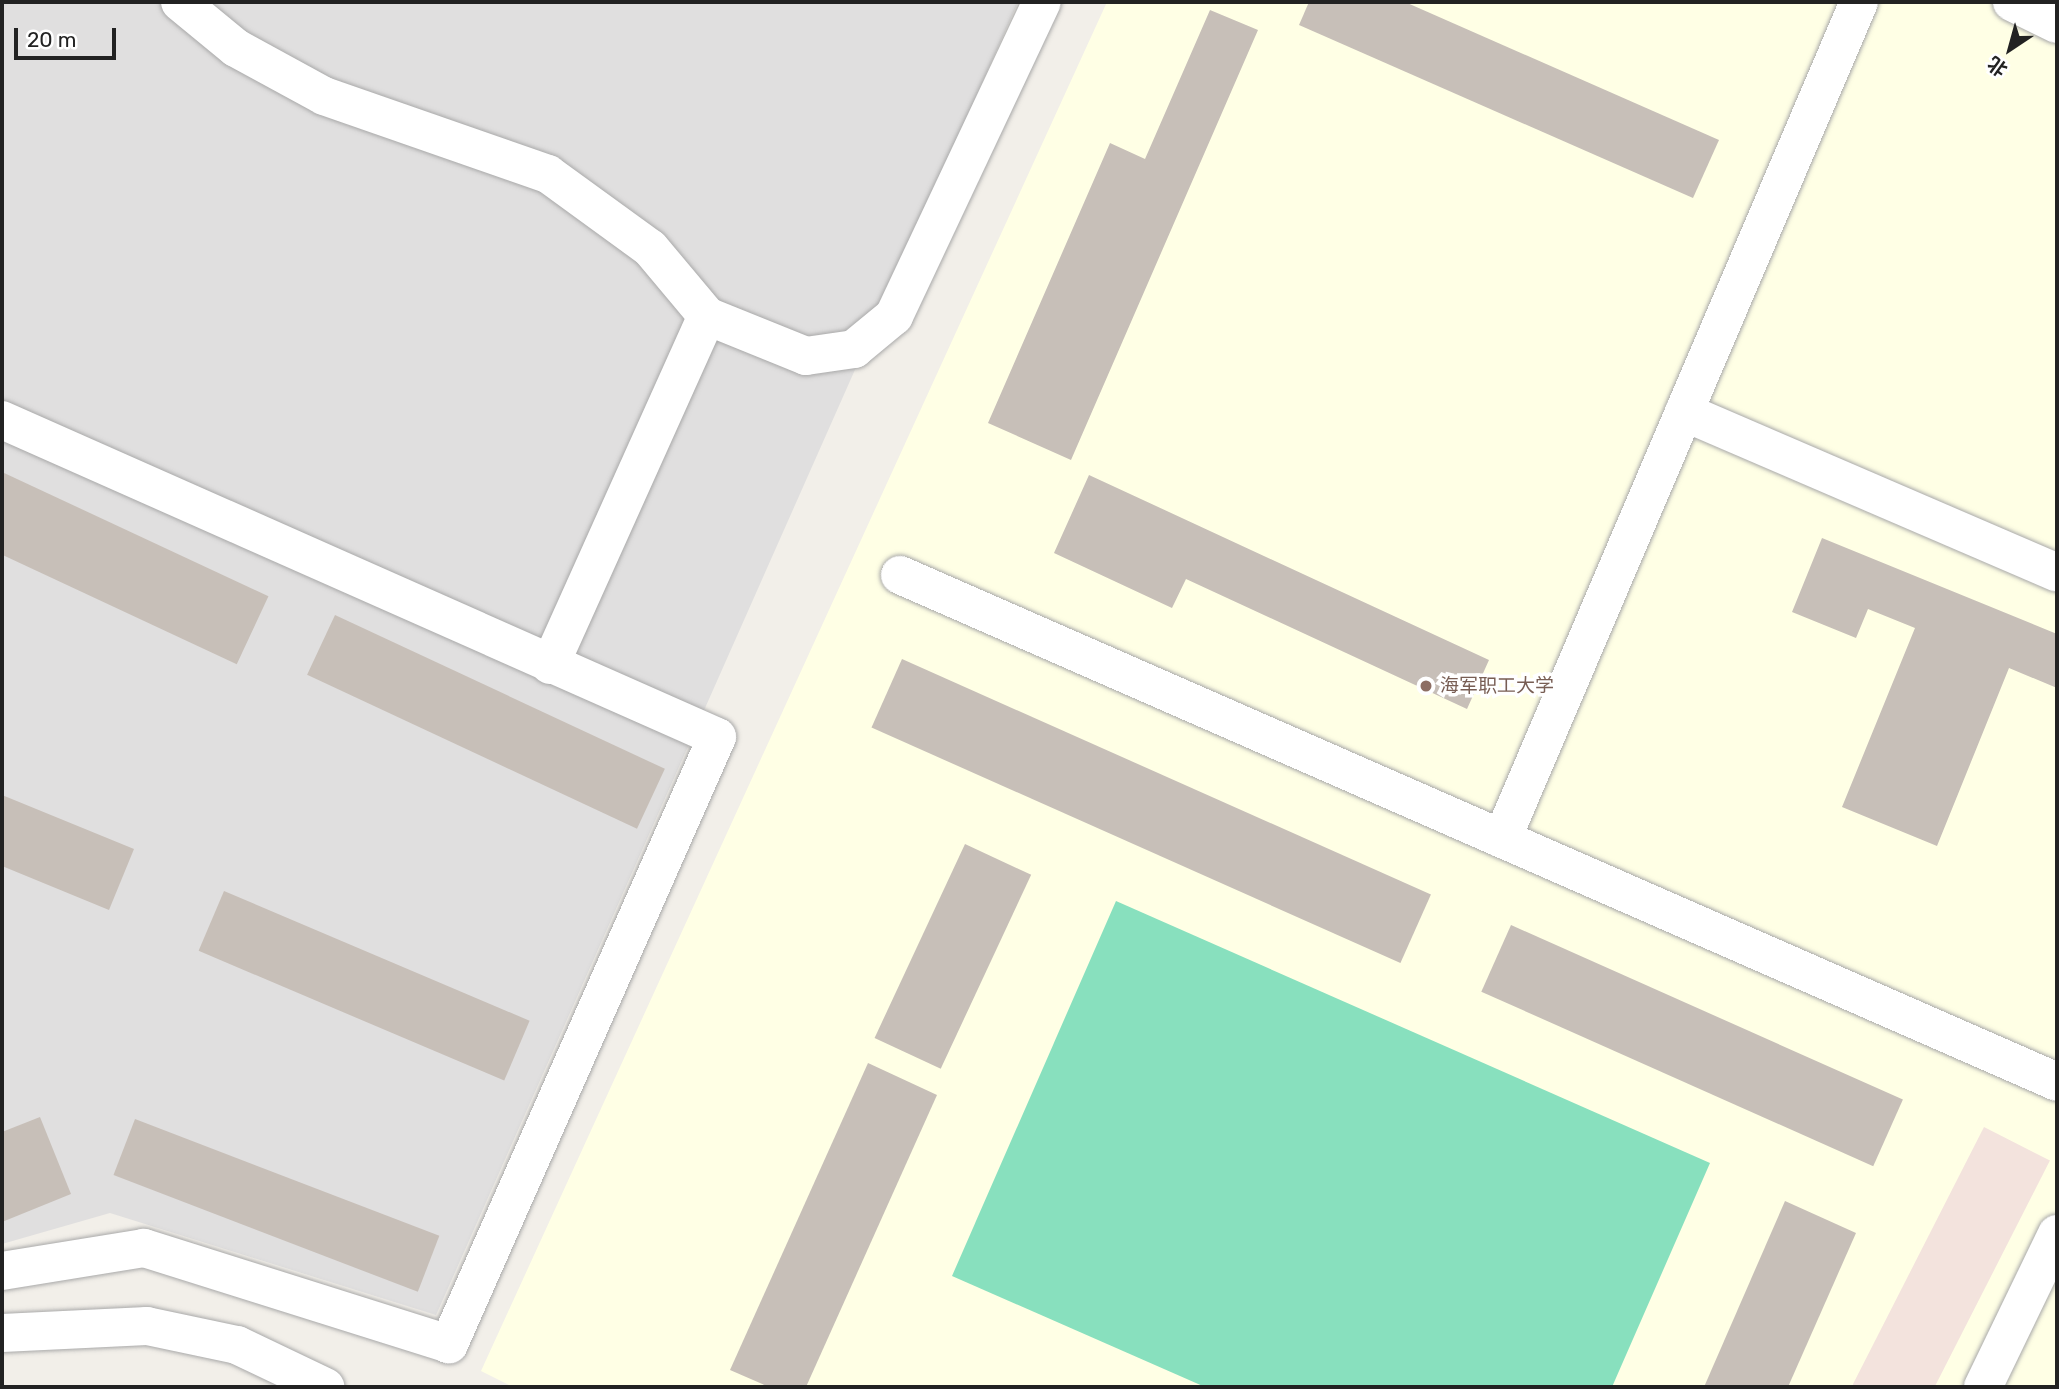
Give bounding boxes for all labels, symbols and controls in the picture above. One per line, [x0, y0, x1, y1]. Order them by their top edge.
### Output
scale bar [18, 14, 119, 58]
north arrow [1975, 14, 2045, 84]
text: 20 m [27, 27, 76, 52]
text: 北 [1983, 52, 2012, 81]
place label: 海军职工大学 [1440, 675, 1554, 697]
marker: 海军职工大学 [1418, 678, 1434, 694]

